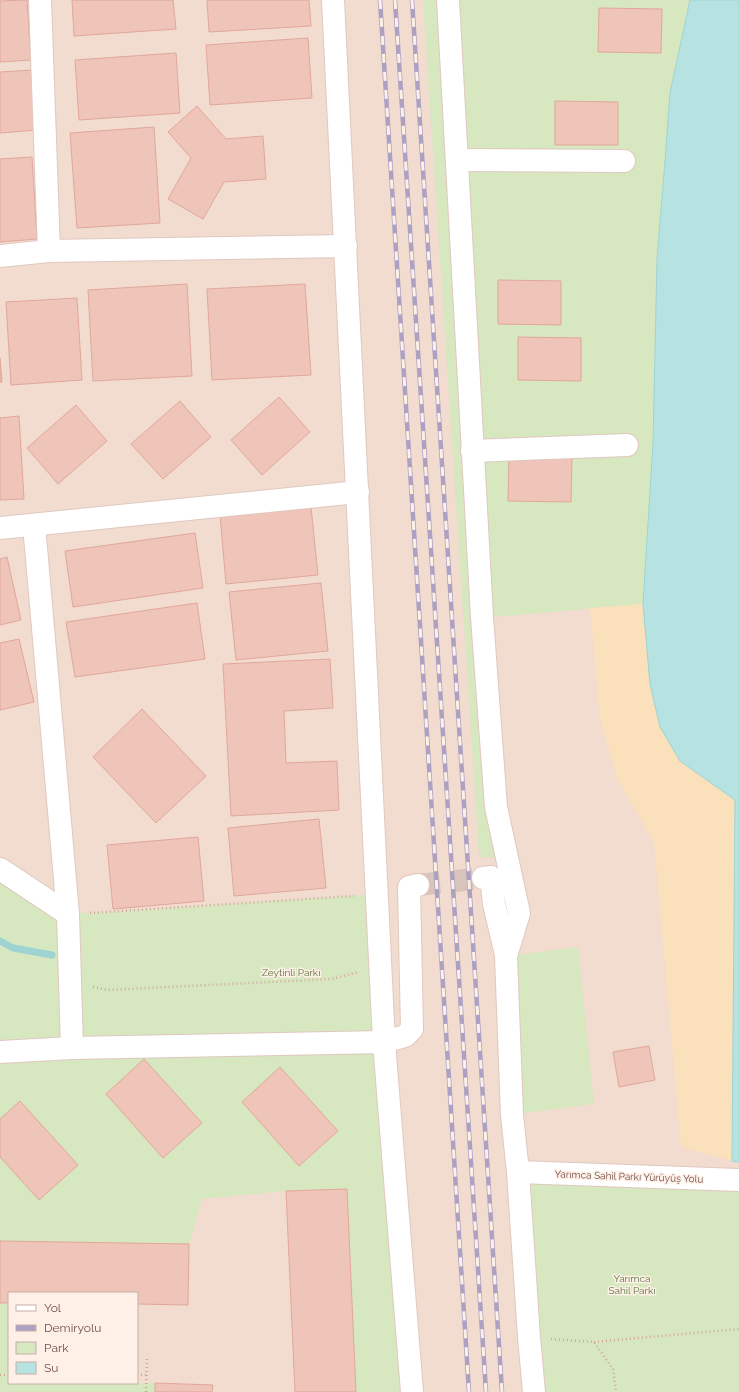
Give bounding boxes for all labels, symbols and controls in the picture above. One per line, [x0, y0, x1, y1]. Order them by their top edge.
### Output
park label: Zeytinli Parkı [262, 967, 320, 978]
street label: Yarımca Sahil Parkı Yürüyüş Yolu [555, 1168, 703, 1185]
park label: Yarımca Sahil Parkı [608, 1273, 656, 1296]
legend [8, 1292, 138, 1384]
text: Yol [44, 1301, 62, 1315]
text: Demiryolu [44, 1321, 101, 1335]
text: Park [44, 1341, 69, 1355]
text: Su [44, 1361, 58, 1375]

